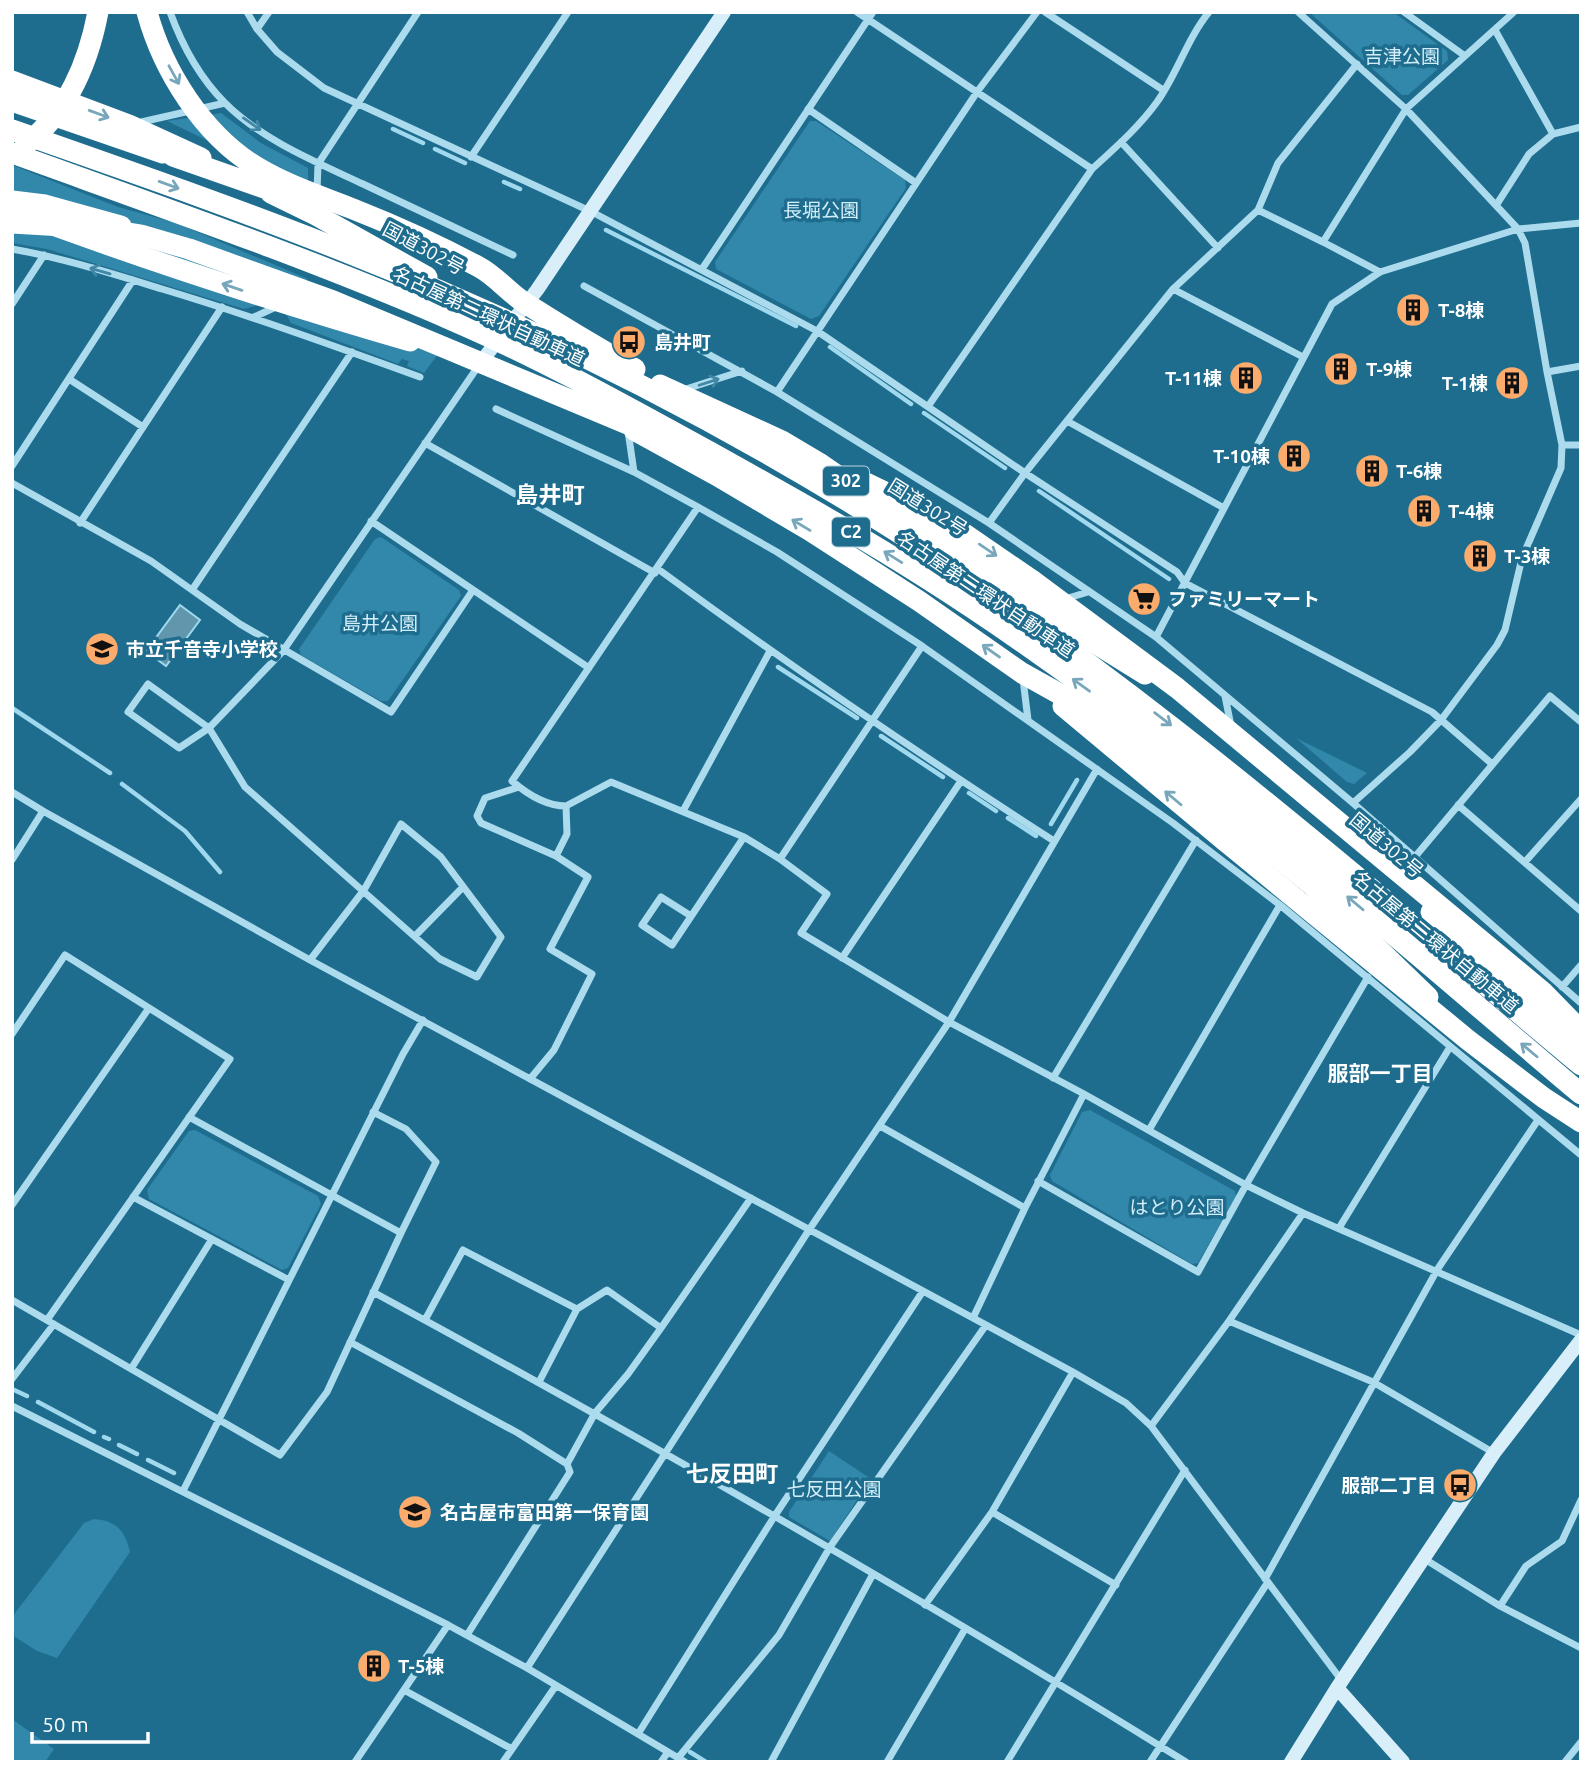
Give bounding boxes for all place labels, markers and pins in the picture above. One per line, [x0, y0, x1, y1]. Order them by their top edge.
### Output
building icon: T-8棟 [1394, 291, 1432, 329]
place label: T-8棟 [1438, 299, 1484, 321]
bus stop icon: 島井町 [610, 323, 648, 361]
place label: 島井町 [654, 331, 711, 353]
building icon: T-9棟 [1322, 350, 1360, 388]
place label: T-9棟 [1366, 358, 1412, 380]
building icon: T-11棟 [1227, 359, 1265, 397]
building icon: T-1棟 [1493, 364, 1531, 402]
place label: T-11棟 [1165, 367, 1222, 389]
place label: T-1棟 [1442, 372, 1488, 394]
building icon: T-10棟 [1275, 437, 1313, 475]
place label: T-10棟 [1213, 445, 1270, 467]
building icon: T-6棟 [1353, 452, 1391, 490]
place label: T-6棟 [1396, 460, 1442, 482]
building icon: T-4棟 [1405, 492, 1443, 530]
place label: T-4棟 [1448, 500, 1494, 522]
building icon: T-3棟 [1461, 537, 1499, 575]
place label: T-3棟 [1504, 545, 1550, 567]
supermarket icon: ファミリーマート [1125, 580, 1163, 618]
place label: ファミリーマート [1168, 588, 1320, 610]
school or university icon: 市立千音寺小学校 [83, 630, 121, 668]
place label: 市立千音寺小学校 [126, 638, 278, 660]
bus stop icon: 服部二丁目 [1441, 1466, 1479, 1504]
place label: 服部二丁目 [1341, 1474, 1436, 1496]
school or university icon: 名古屋市富田第一保育園 [396, 1493, 434, 1531]
place label: 名古屋市富田第一保育園 [440, 1501, 649, 1523]
building icon: T-5棟 [355, 1647, 393, 1685]
place label: T-5棟 [398, 1655, 444, 1677]

